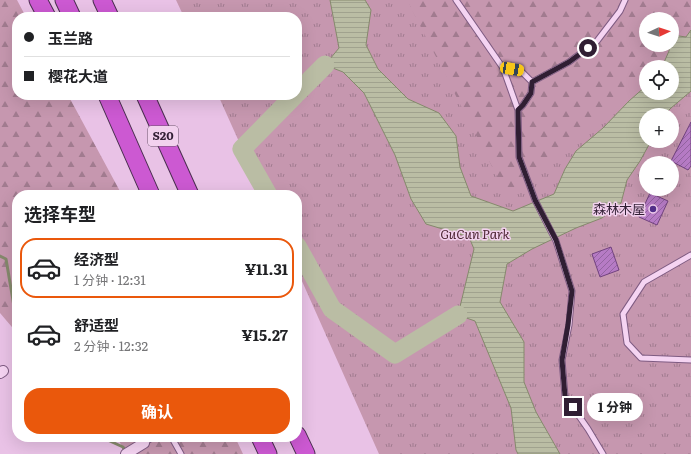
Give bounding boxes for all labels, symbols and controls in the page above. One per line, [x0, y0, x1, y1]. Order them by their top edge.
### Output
north arrow [639, 12, 679, 52]
map controls [639, 12, 679, 196]
text: 玉兰路 [48, 26, 93, 49]
route start [579, 39, 597, 57]
button: locate [639, 60, 679, 100]
car [499, 61, 525, 77]
text: 樱花大道 [48, 64, 108, 87]
button: + [639, 108, 679, 148]
road number: S20 [148, 126, 178, 146]
button: − [639, 156, 679, 196]
place label: 森林木屋 [593, 199, 645, 218]
text: 选择车型 [24, 200, 96, 227]
marker: 森林木屋 [648, 204, 658, 214]
park label: GuCun Park [440, 224, 511, 243]
text: 经济型 [74, 247, 119, 270]
icon: car [26, 250, 62, 286]
text: ¥11.31 [245, 257, 288, 280]
text: 1 分钟 · 12:31 [74, 270, 146, 289]
text: 舒适型 [74, 313, 119, 336]
icon: car [26, 316, 62, 352]
text: ¥15.27 [241, 323, 288, 346]
text: 2 分钟 · 12:32 [74, 336, 148, 355]
button: 确认 [24, 388, 290, 434]
callout: 1 分钟 [587, 393, 643, 421]
text: 1 分钟 [598, 397, 632, 416]
route end [564, 398, 582, 416]

